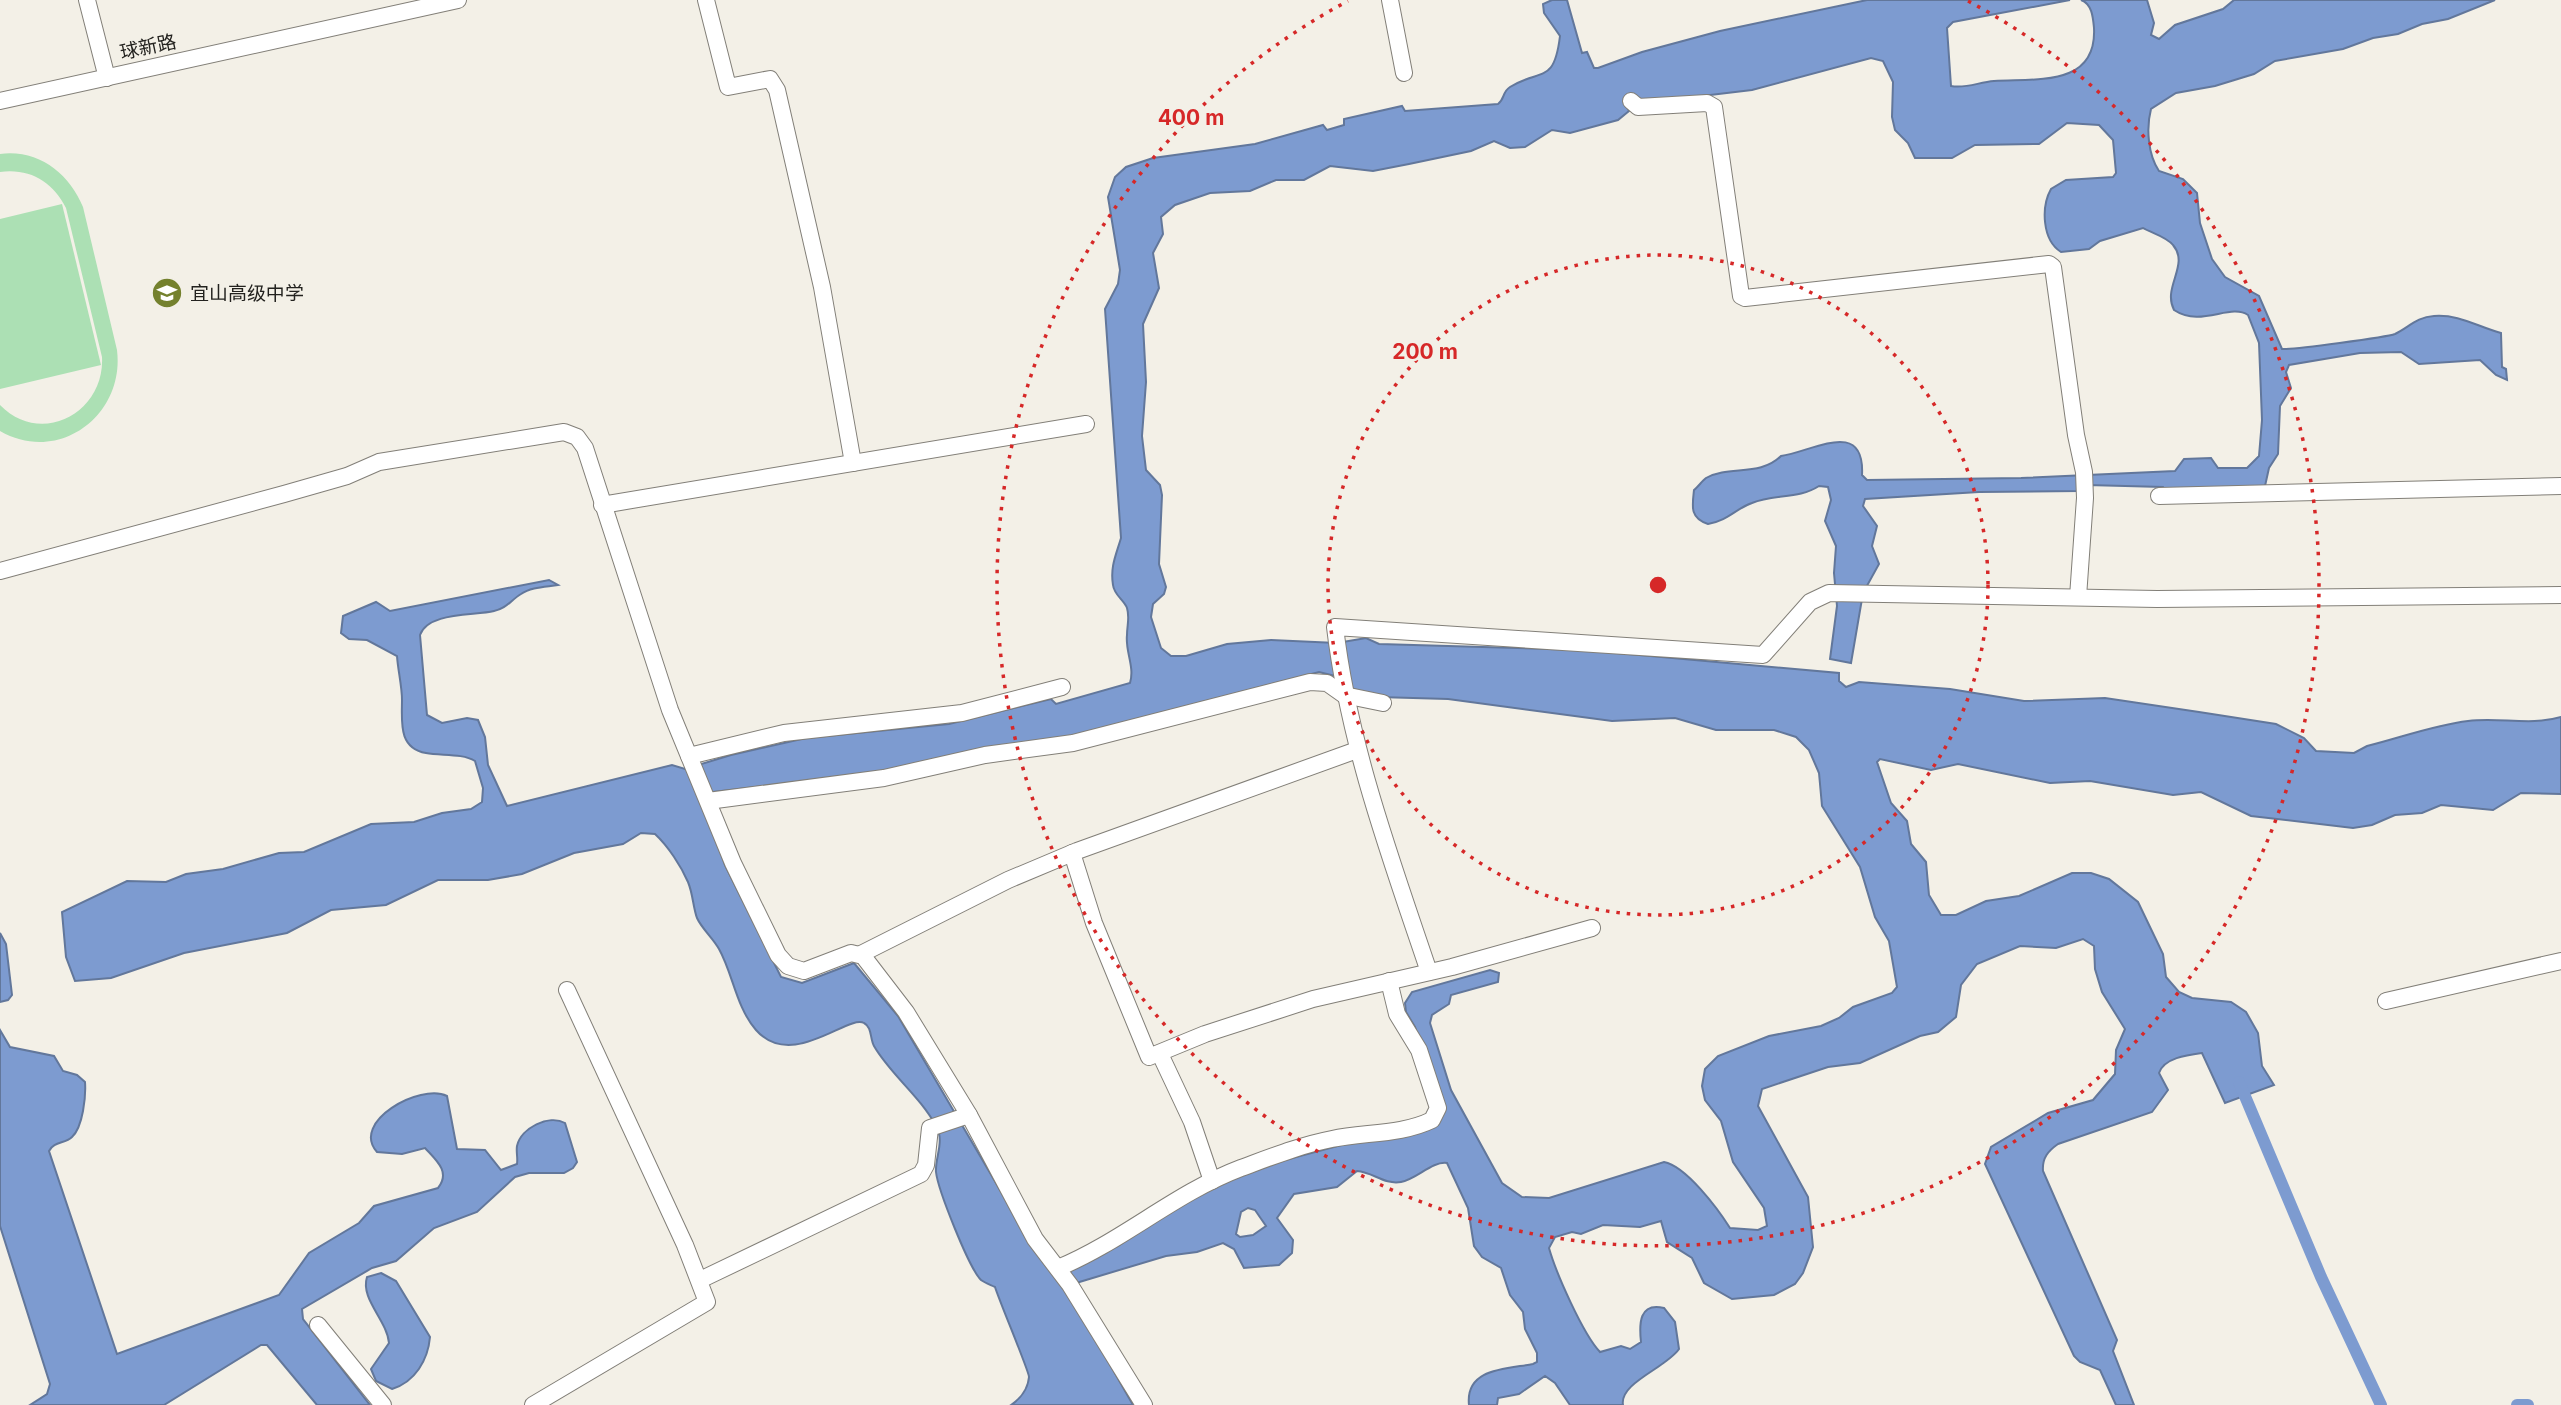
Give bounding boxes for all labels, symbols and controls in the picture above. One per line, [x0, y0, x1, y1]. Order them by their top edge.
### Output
street label: 球新路 [118, 30, 178, 64]
text: 400 m [1158, 105, 1224, 130]
school or university icon: 宜山高级中学 [150, 276, 184, 310]
place label: 宜山高级中学 [190, 282, 304, 305]
text: 200 m [1392, 339, 1458, 364]
centre of rings [1646, 573, 1670, 597]

